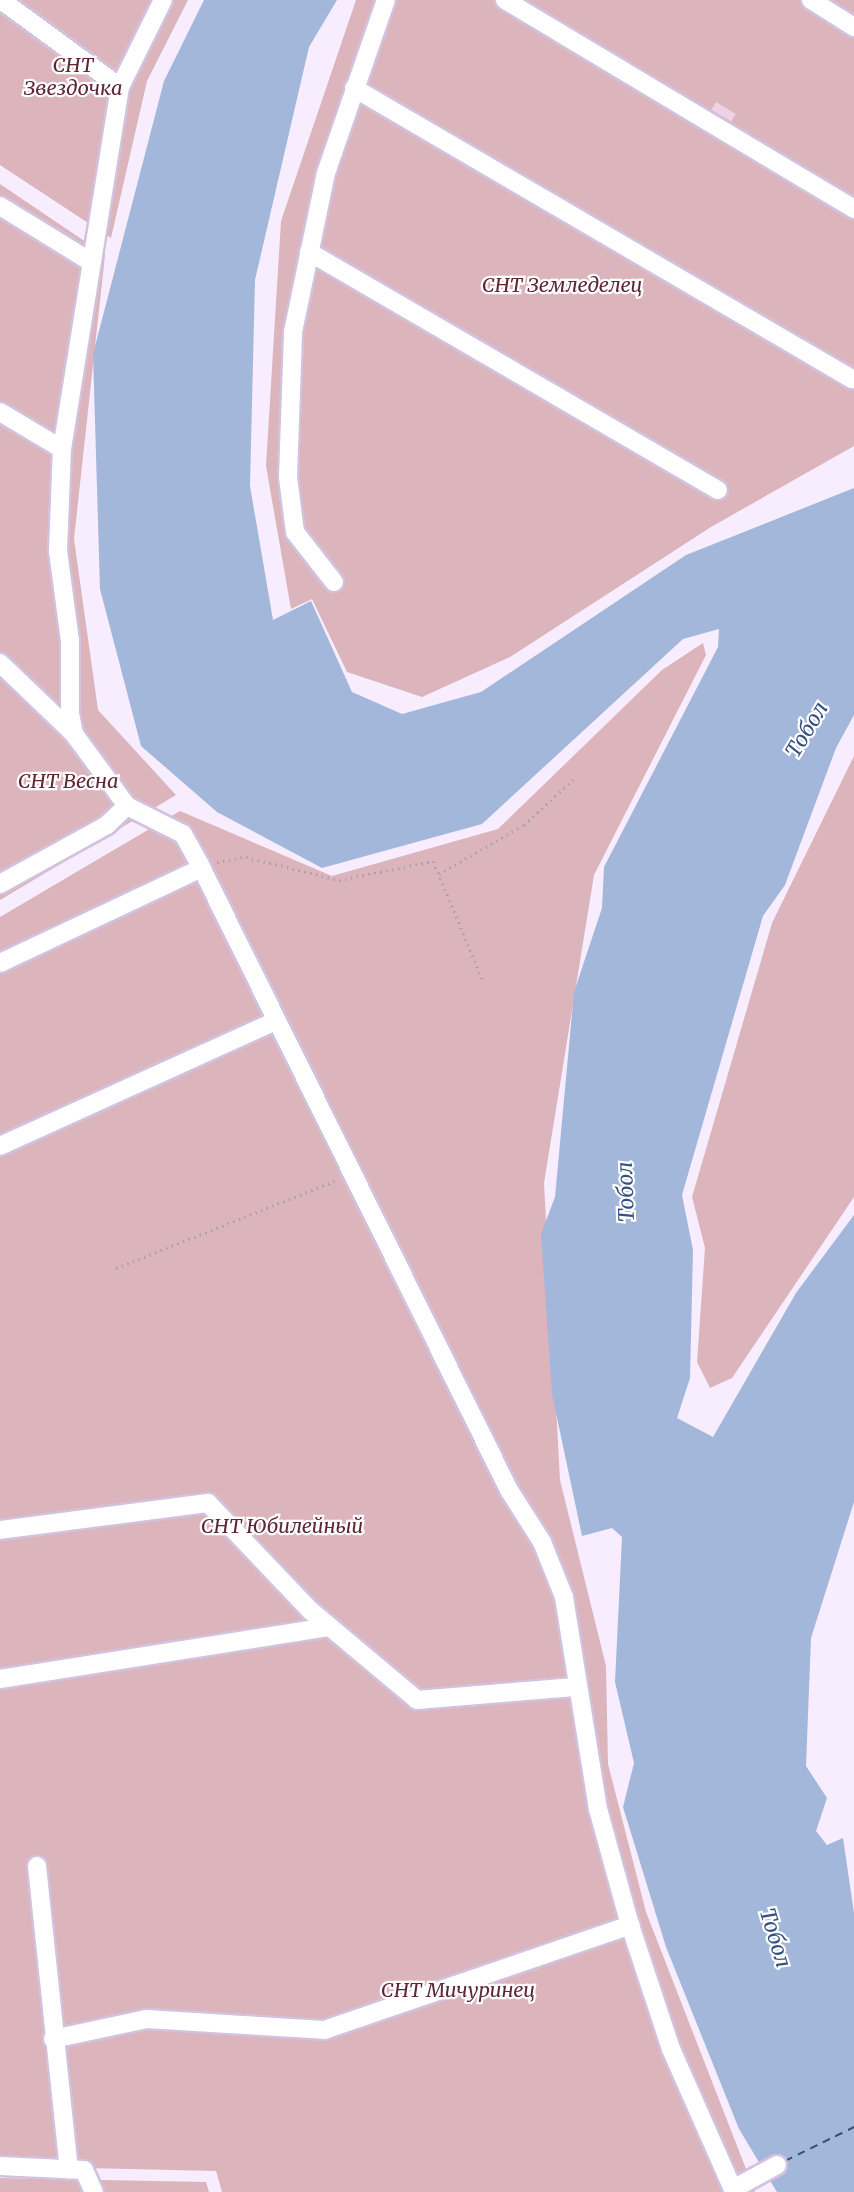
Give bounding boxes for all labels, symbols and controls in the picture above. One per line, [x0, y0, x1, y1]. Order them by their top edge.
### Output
park label: СНТ Звездочка [24, 53, 122, 100]
park label: СНТ Земледелец [482, 272, 642, 296]
water label: Тобол [781, 698, 833, 762]
park label: СНТ Весна [18, 768, 118, 792]
water label: Тобол [612, 1161, 640, 1223]
park label: СНТ Юбилейный [201, 1513, 363, 1537]
water label: Тобол [754, 1905, 796, 1971]
park label: СНТ Мичуринец [381, 1977, 535, 2001]

